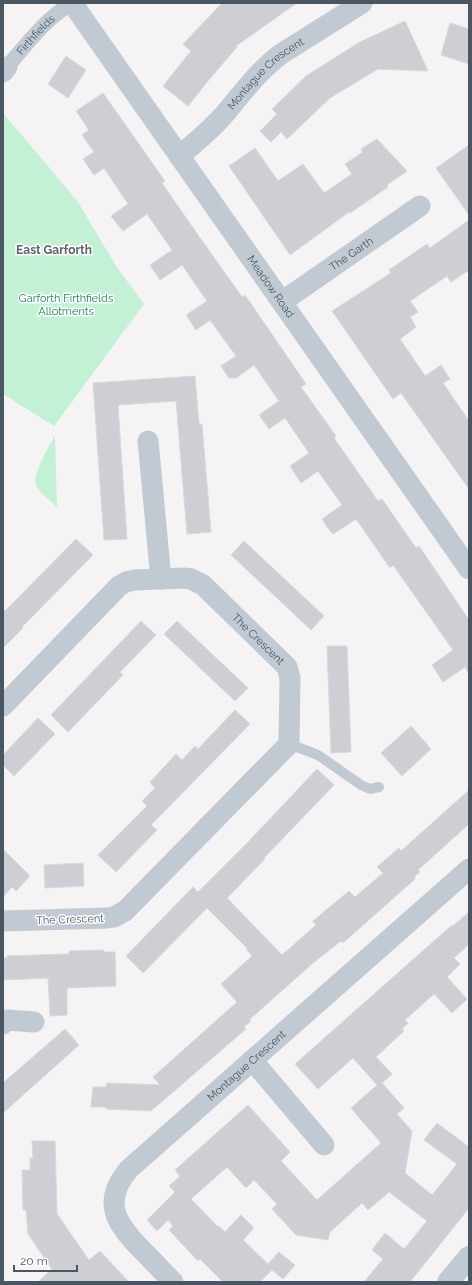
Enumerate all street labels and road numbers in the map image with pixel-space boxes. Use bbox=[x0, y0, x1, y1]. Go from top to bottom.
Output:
street label: Firthfields bbox=[14, 12, 57, 58]
street label: Montague Crescent bbox=[225, 35, 307, 112]
street label: The Garth bbox=[327, 234, 376, 274]
street label: Meadow Road bbox=[244, 253, 297, 321]
street label: The Crescent bbox=[229, 611, 287, 668]
street label: The Crescent bbox=[36, 912, 104, 927]
street label: Montague Crescent bbox=[205, 1028, 289, 1104]

